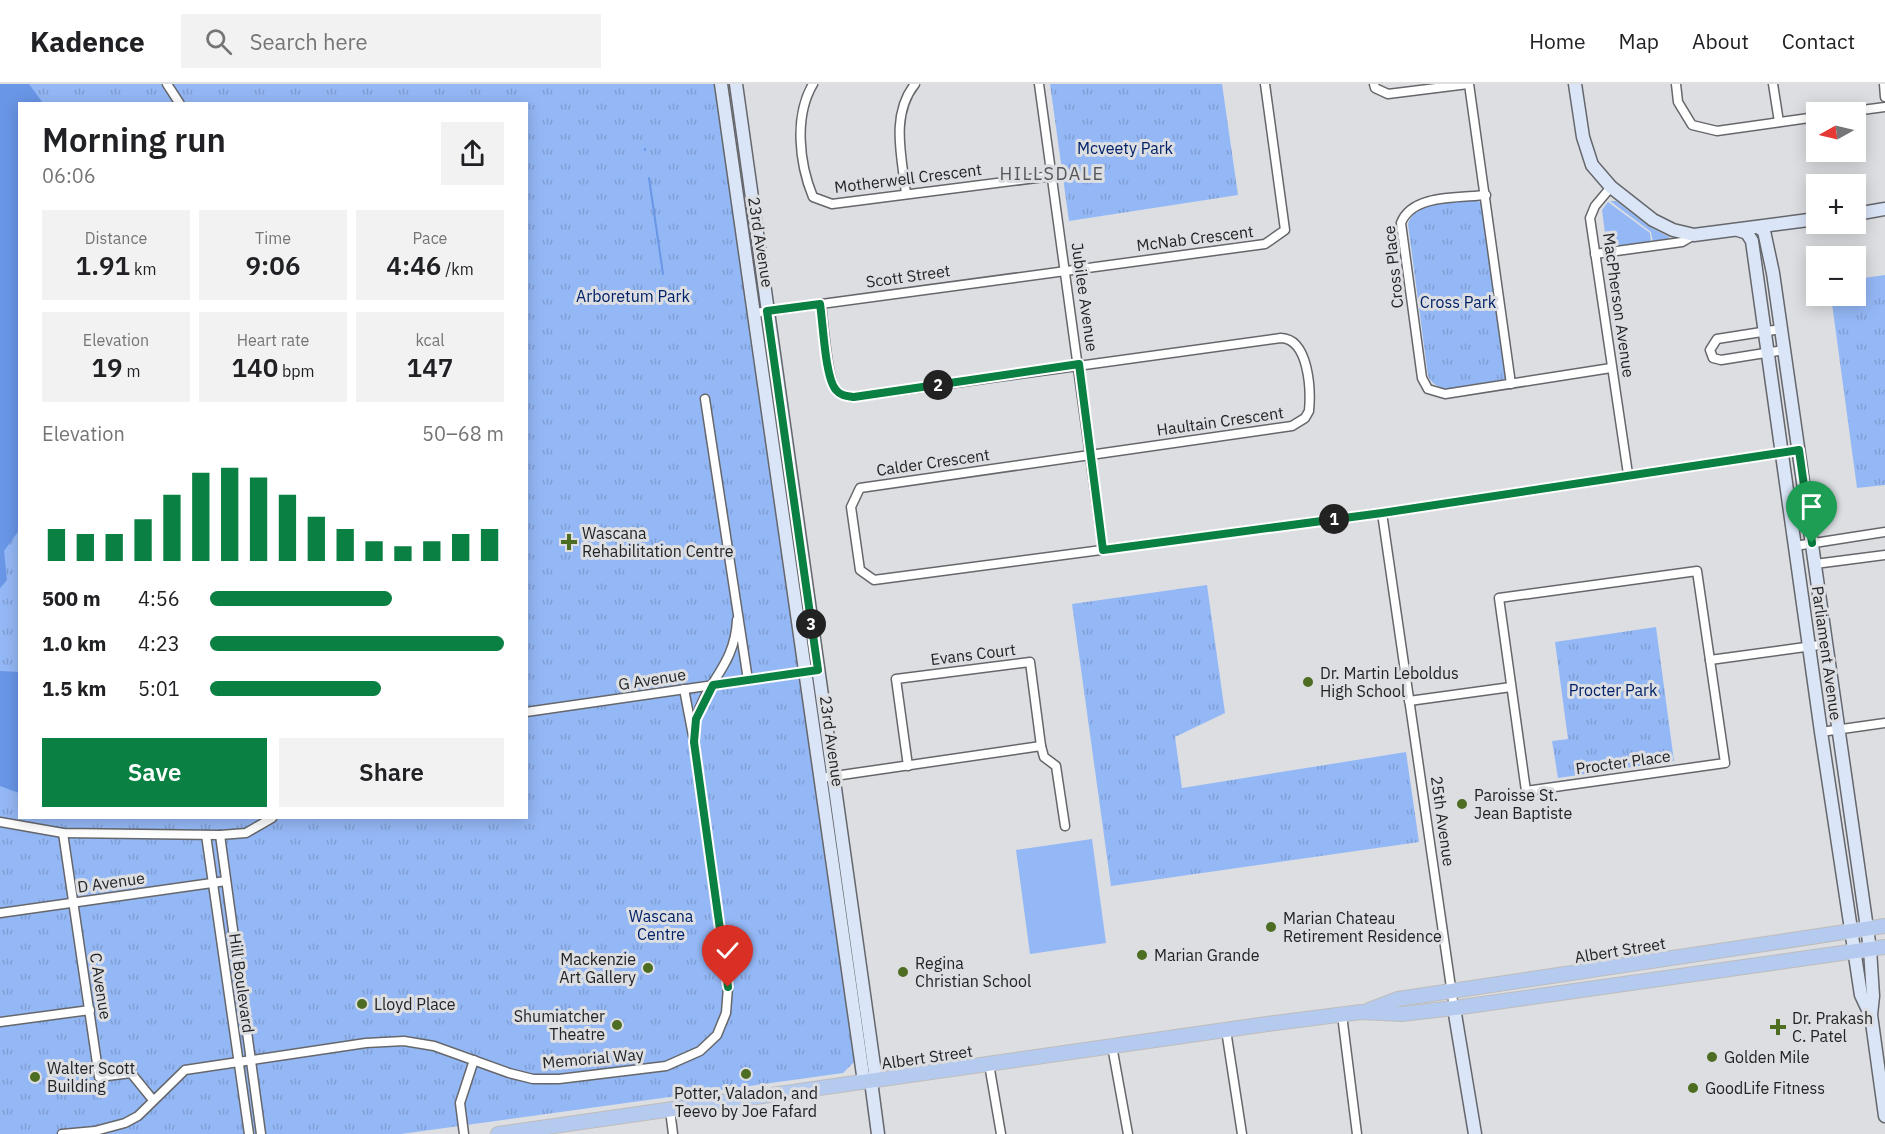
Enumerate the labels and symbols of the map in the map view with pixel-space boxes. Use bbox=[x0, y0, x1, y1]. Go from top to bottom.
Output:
north arrow bbox=[1806, 102, 1866, 162]
park label: Mcveety Park bbox=[1077, 138, 1174, 158]
street label: Motherwell Crescent bbox=[833, 159, 983, 197]
district label: HILLSDALE bbox=[1000, 162, 1104, 185]
street label: 23rd Avenue bbox=[744, 195, 778, 289]
street label: McNab Crescent bbox=[1135, 221, 1255, 255]
street label: Cross Place bbox=[1379, 224, 1407, 309]
street label: MacPherson Avenue bbox=[1599, 231, 1639, 379]
street label: Jubilee Avenue bbox=[1067, 241, 1103, 353]
street label: Scott Street bbox=[865, 260, 951, 292]
park label: Arboretum Park bbox=[576, 286, 690, 306]
park label: Cross Park bbox=[1420, 292, 1497, 312]
pin: 2 bbox=[923, 370, 953, 400]
street label: Haultain Crescent bbox=[1155, 402, 1285, 440]
street label: Calder Crescent bbox=[875, 444, 991, 480]
pin bbox=[1786, 481, 1837, 543]
pin: 1 bbox=[1319, 504, 1349, 534]
place label: Wascana Rehabilitation Centre bbox=[582, 523, 734, 561]
marker: Wascana Rehabilitation Centre bbox=[560, 533, 578, 551]
street label: Parliament Avenue bbox=[1808, 585, 1846, 722]
pin: 3 bbox=[796, 609, 826, 639]
street label: Evans Court bbox=[929, 639, 1017, 669]
place label: Dr. Martin Leboldus High School bbox=[1320, 663, 1459, 701]
street label: G Avenue bbox=[617, 664, 688, 694]
marker: Dr. Martin Leboldus High School bbox=[1301, 675, 1315, 689]
park label: Procter Park bbox=[1569, 680, 1658, 700]
street label: 23rd Avenue bbox=[816, 694, 848, 788]
street label: Procter Place bbox=[1574, 745, 1672, 779]
street label: 25th Avenue bbox=[1427, 774, 1459, 868]
place label: Paroisse St. Jean Baptiste bbox=[1474, 785, 1572, 823]
marker: Paroisse St. Jean Baptiste bbox=[1455, 797, 1469, 811]
street label: D Avenue bbox=[76, 867, 146, 897]
park label: Wascana Centre bbox=[629, 906, 694, 944]
place label: Marian Chateau Retirement Residence bbox=[1283, 908, 1442, 946]
marker: Marian Chateau Retirement Residence bbox=[1264, 920, 1278, 934]
pin bbox=[702, 925, 753, 987]
street label: Hill Boulevard bbox=[225, 932, 259, 1034]
street label: Albert Street bbox=[1573, 933, 1667, 967]
place label: Marian Grande bbox=[1154, 945, 1260, 965]
marker: Marian Grande bbox=[1135, 948, 1149, 962]
place label: Mackenzie Art Gallery bbox=[559, 949, 636, 987]
street label: C Avenue bbox=[86, 951, 116, 1021]
place label: Regina Christian School bbox=[915, 953, 1031, 991]
marker: Mackenzie Art Gallery bbox=[641, 961, 655, 975]
marker: Regina Christian School bbox=[896, 965, 910, 979]
place label: Lloyd Place bbox=[374, 994, 456, 1014]
marker: Lloyd Place bbox=[355, 997, 369, 1011]
place label: Shumiatcher Theatre bbox=[514, 1006, 605, 1044]
place label: Dr. Prakash C. Patel bbox=[1792, 1008, 1873, 1046]
marker: Shumiatcher Theatre bbox=[610, 1018, 624, 1032]
marker: Dr. Prakash C. Patel bbox=[1769, 1018, 1787, 1036]
street label: Albert Street bbox=[880, 1041, 974, 1073]
street label: Memorial Way bbox=[541, 1044, 645, 1072]
place label: Golden Mile bbox=[1724, 1047, 1810, 1067]
marker: Golden Mile bbox=[1705, 1050, 1719, 1064]
place label: Walter Scott Building bbox=[47, 1058, 135, 1096]
marker: Potter, Valadon, and Teevo by Joe Fafard bbox=[739, 1067, 753, 1081]
marker: Walter Scott Building bbox=[28, 1070, 42, 1084]
place label: GoodLife Fitness bbox=[1705, 1078, 1825, 1098]
marker: GoodLife Fitness bbox=[1686, 1081, 1700, 1095]
place label: Potter, Valadon, and Teevo by Joe Fafard bbox=[674, 1083, 818, 1121]

